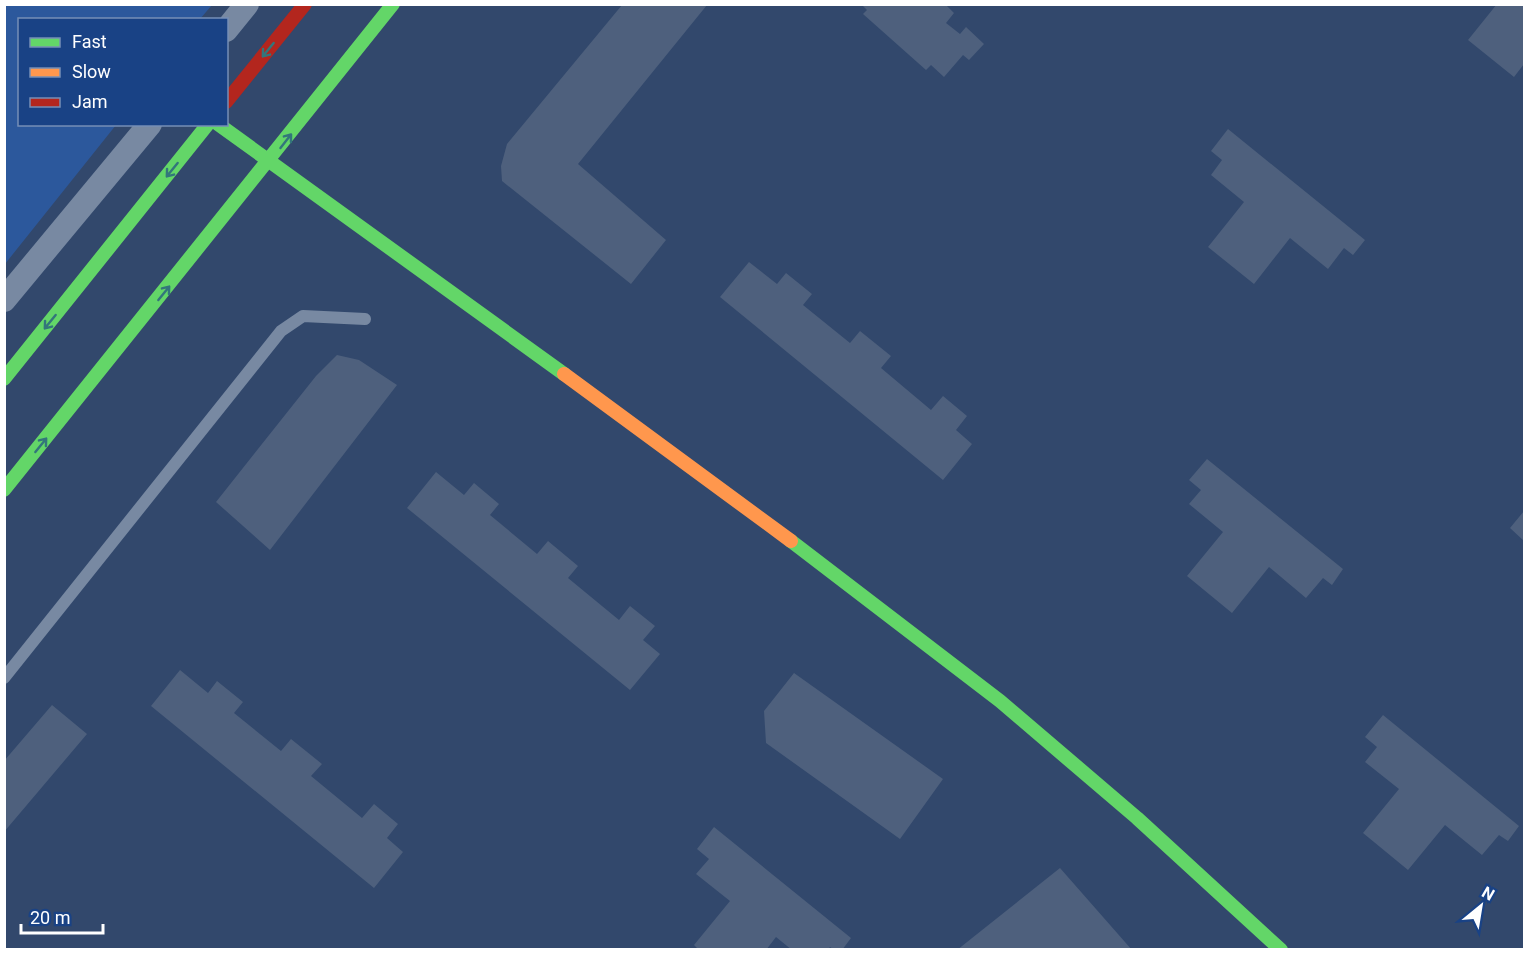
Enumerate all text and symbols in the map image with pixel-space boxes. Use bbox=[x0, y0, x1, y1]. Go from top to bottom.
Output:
legend bbox=[18, 18, 228, 126]
text: Fast bbox=[72, 31, 107, 52]
one-way arrow bbox=[262, 42, 275, 58]
text: Slow bbox=[72, 61, 111, 82]
text: Jam bbox=[72, 91, 108, 112]
one-way arrow bbox=[279, 133, 292, 149]
one-way arrow bbox=[165, 162, 178, 178]
one-way arrow bbox=[157, 285, 170, 301]
one-way arrow bbox=[43, 314, 56, 330]
one-way arrow bbox=[35, 437, 48, 453]
north arrow bbox=[1451, 876, 1511, 936]
text: N bbox=[1479, 882, 1498, 904]
scale bar bbox=[21, 897, 104, 935]
text: 20 m bbox=[30, 907, 70, 928]

